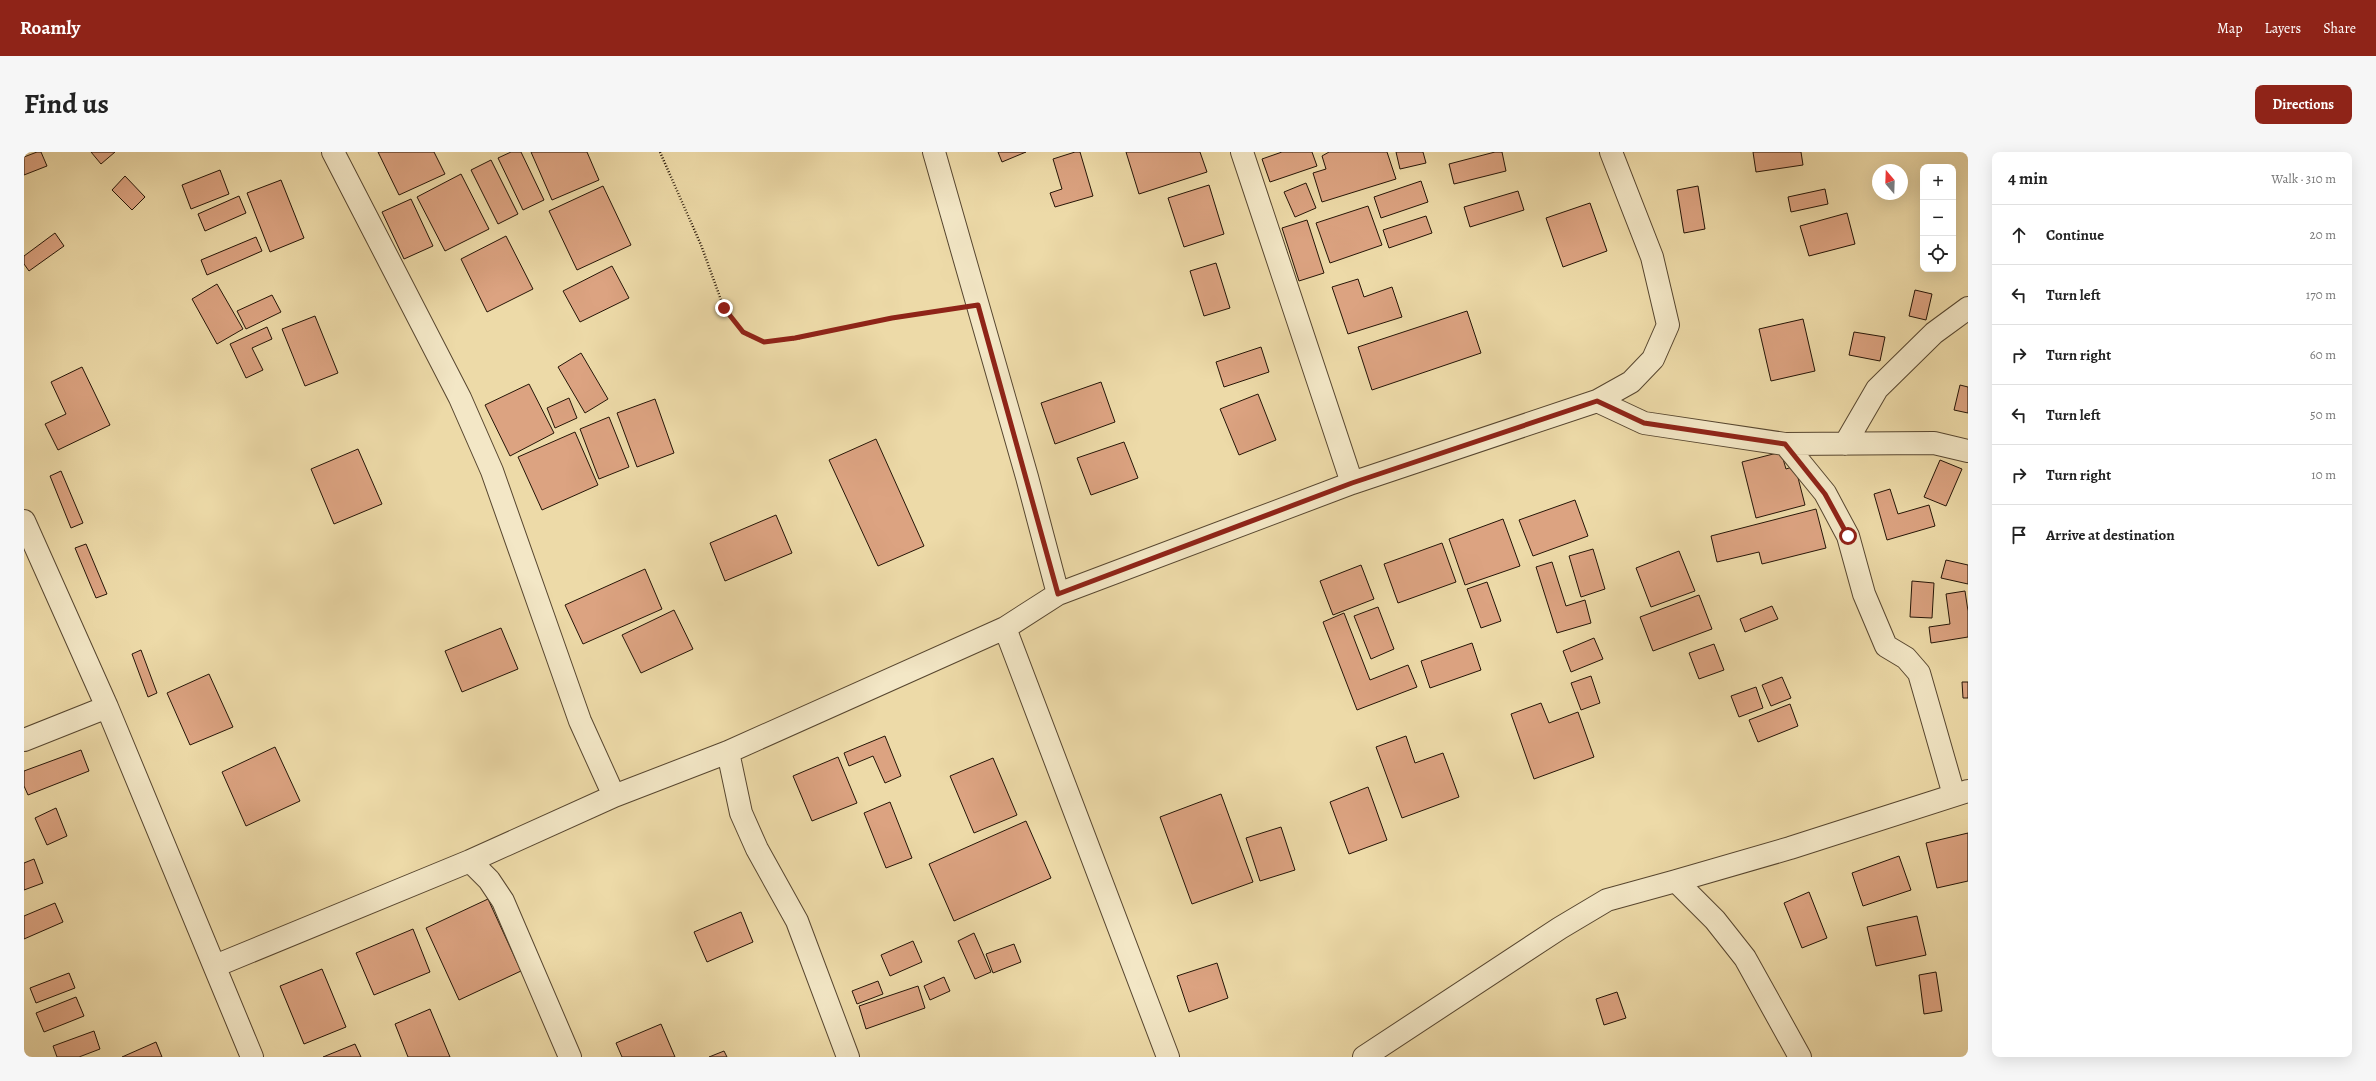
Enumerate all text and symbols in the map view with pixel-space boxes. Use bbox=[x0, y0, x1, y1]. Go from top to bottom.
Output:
text: Roamly bbox=[20, 15, 80, 41]
text: Map bbox=[2217, 19, 2243, 38]
text: Layers bbox=[2265, 19, 2301, 38]
text: Share bbox=[2323, 19, 2356, 38]
text: Find us bbox=[24, 85, 109, 123]
button: Directions bbox=[2255, 85, 2352, 124]
north arrow bbox=[1872, 164, 1908, 200]
map controls bbox=[1920, 164, 1956, 272]
button: + bbox=[1920, 164, 1956, 200]
text: 4 min bbox=[2008, 167, 2048, 190]
text: Walk · 310 m bbox=[2271, 170, 2336, 187]
button: − bbox=[1920, 200, 1956, 236]
icon: ahead bbox=[2008, 224, 2030, 246]
text: Continue bbox=[2046, 225, 2104, 245]
text: 20 m bbox=[2310, 226, 2336, 243]
button: locate bbox=[1920, 236, 1956, 272]
icon: left bbox=[2008, 284, 2030, 306]
text: Turn left bbox=[2046, 285, 2101, 305]
text: 170 m bbox=[2306, 286, 2336, 303]
route end bbox=[715, 299, 733, 317]
icon: right bbox=[2008, 344, 2030, 366]
text: Turn right bbox=[2046, 345, 2111, 365]
text: 60 m bbox=[2310, 346, 2336, 363]
icon: left bbox=[2008, 404, 2030, 426]
text: Turn left bbox=[2046, 405, 2101, 425]
text: 50 m bbox=[2310, 406, 2336, 423]
icon: right bbox=[2008, 464, 2030, 486]
text: Turn right bbox=[2046, 465, 2111, 485]
text: 10 m bbox=[2311, 466, 2336, 483]
icon: arrive bbox=[2008, 524, 2030, 546]
text: Arrive at destination bbox=[2046, 525, 2175, 545]
route start bbox=[1839, 527, 1857, 545]

